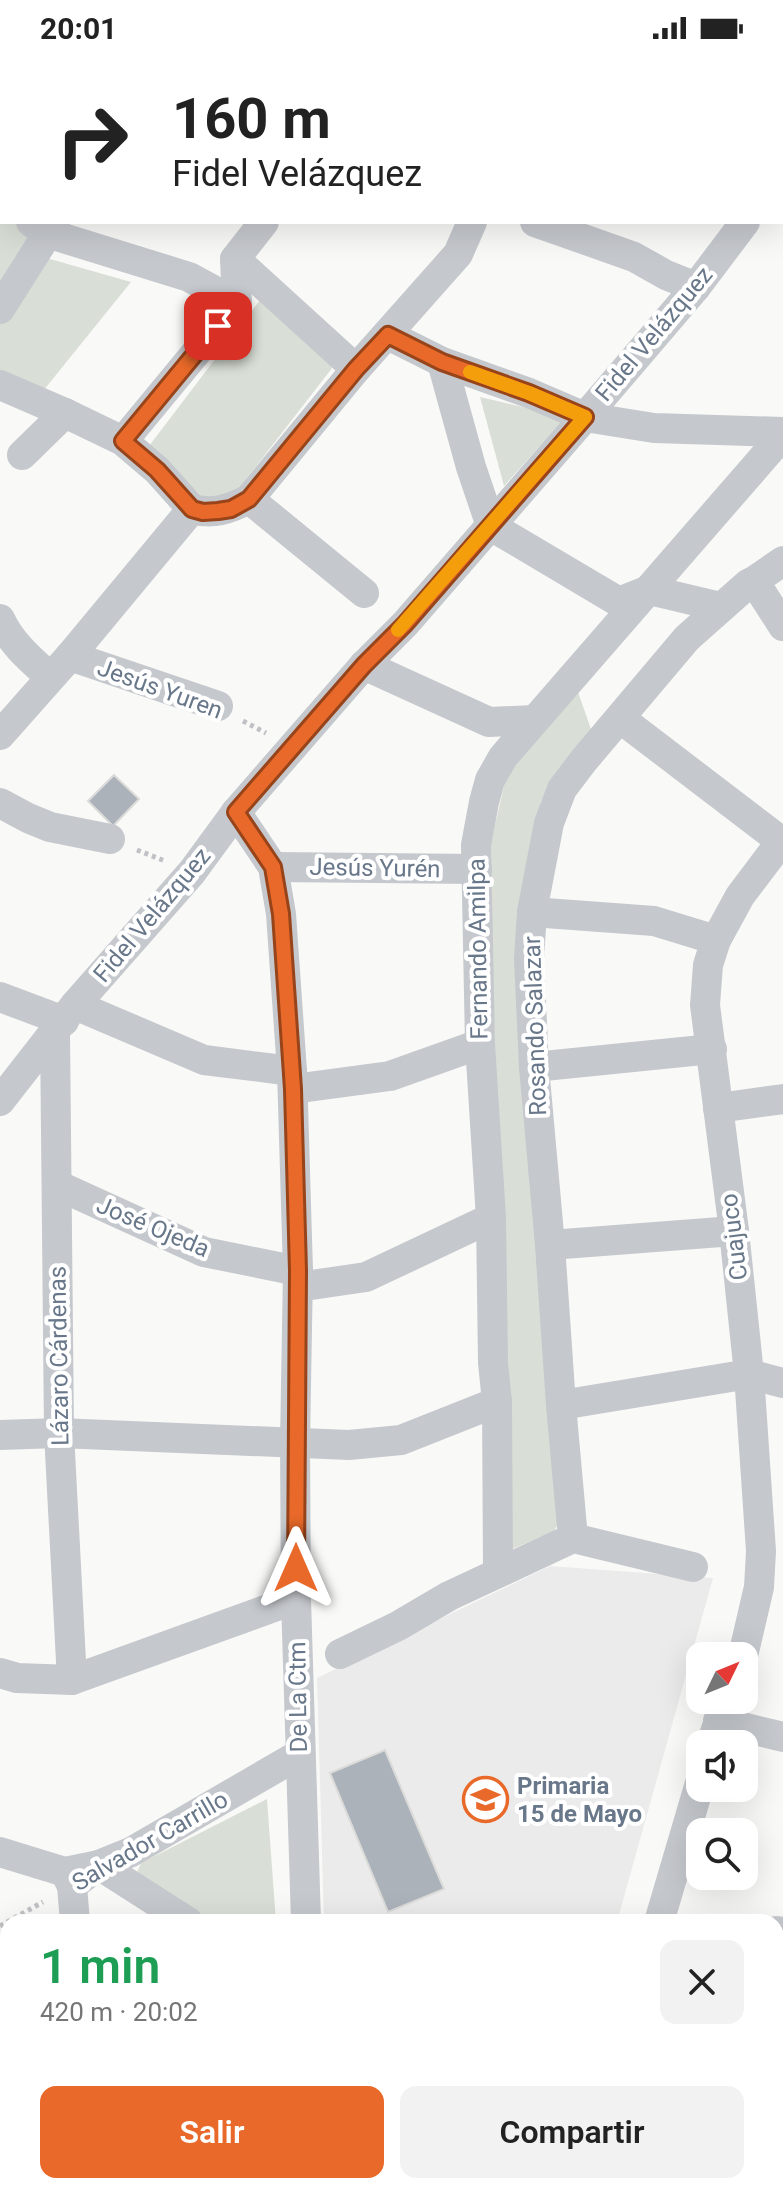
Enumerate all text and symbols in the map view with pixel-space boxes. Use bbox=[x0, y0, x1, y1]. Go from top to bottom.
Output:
text: 20:01 bbox=[40, 11, 117, 46]
text: 160 m bbox=[172, 86, 331, 152]
icon: right bbox=[40, 88, 144, 192]
text: Fidel Velázquez bbox=[172, 153, 422, 195]
street label: Fidel Velázquez bbox=[590, 261, 718, 407]
pin bbox=[184, 292, 252, 360]
icon: arrive bbox=[196, 304, 240, 348]
street label: Jesús Yuren bbox=[94, 653, 226, 725]
street label: Fidel Velázquez bbox=[88, 842, 216, 988]
street label: Jesús Yurén bbox=[309, 853, 441, 883]
street label: Fernando Amilpa bbox=[462, 858, 494, 1040]
street label: Rosando Salazar bbox=[518, 936, 552, 1116]
street label: José Ojeda bbox=[92, 1191, 214, 1263]
street label: Cuajuco bbox=[715, 1192, 753, 1282]
street label: Lázaro Cárdenas bbox=[43, 1266, 75, 1446]
position arrow bbox=[254, 1526, 338, 1610]
street label: De La Ctm bbox=[283, 1641, 313, 1753]
north arrow bbox=[686, 1642, 758, 1714]
map controls bbox=[686, 1642, 758, 1890]
button: sound bbox=[686, 1730, 758, 1802]
place label: Primaria 15 de Mayo bbox=[517, 1772, 642, 1828]
school or university icon: Primaria 15 de Mayo bbox=[462, 1776, 510, 1824]
street label: Salvador Carrillo bbox=[67, 1785, 233, 1897]
button: search bbox=[686, 1818, 758, 1890]
text: 1 min bbox=[40, 1938, 160, 1995]
button: close bbox=[660, 1940, 744, 2024]
text: 420 m · 20:02 bbox=[40, 1997, 198, 2027]
button: Salir bbox=[40, 2086, 384, 2178]
button: Compartir bbox=[400, 2086, 744, 2178]

